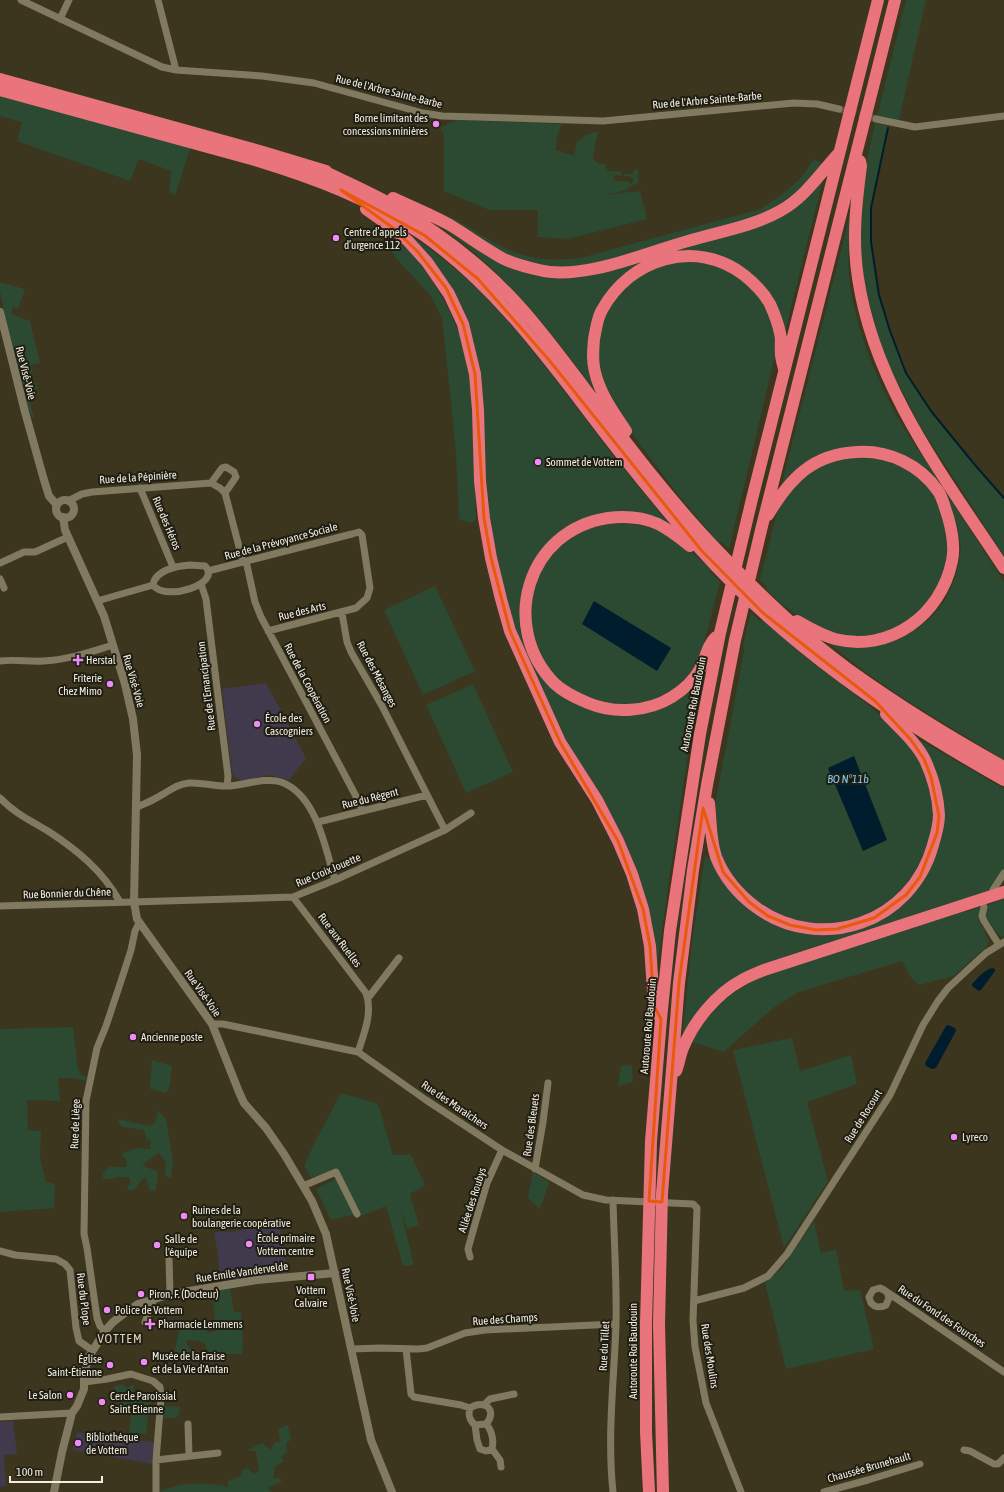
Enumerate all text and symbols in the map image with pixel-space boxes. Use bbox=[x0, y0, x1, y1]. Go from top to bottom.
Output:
street label: Rue de l'Arbre Sainte-Barbe bbox=[334, 72, 444, 110]
street label: Rue de l'Arbre Sainte-Barbe bbox=[652, 89, 762, 111]
place label: Borne limitant des concessions minières bbox=[343, 112, 428, 137]
marker: Borne limitant des concessions minières bbox=[431, 119, 441, 129]
place label: Centre d’appels d’urgence 112 bbox=[344, 226, 407, 251]
marker: Centre d’appels d’urgence 112 bbox=[331, 233, 341, 243]
street label: Rue Visé-Voie bbox=[14, 345, 38, 401]
place label: Sommet de Vottem bbox=[546, 456, 622, 468]
marker: Sommet de Vottem bbox=[533, 457, 543, 467]
street label: Rue de la Pépinière bbox=[99, 468, 177, 486]
street label: Rue des Héros bbox=[150, 495, 184, 551]
street label: Rue de la Prévoyance Sociale bbox=[223, 520, 339, 562]
street label: Rue des Arts bbox=[277, 599, 327, 623]
street label: Rue des Mésanges bbox=[355, 639, 399, 709]
street label: Rue de l'Emancipation bbox=[195, 641, 217, 731]
street label: Rue de la Coopération bbox=[282, 641, 334, 725]
street label: Rue Visé-Voie bbox=[121, 653, 147, 709]
place label: Herstal bbox=[86, 654, 116, 666]
marker: Herstal bbox=[73, 655, 83, 665]
street label: Autoroute Roi Baudouin bbox=[678, 656, 708, 752]
place label: Friterie Chez Mimo bbox=[58, 672, 102, 697]
marker: Friterie Chez Mimo bbox=[105, 679, 115, 689]
place label: École des Cascogniers bbox=[265, 712, 313, 737]
marker: École des Cascogniers bbox=[252, 719, 262, 729]
water label: BO N°11b bbox=[827, 772, 869, 786]
street label: Rue du Régent bbox=[340, 785, 400, 811]
street label: Rue Croix Jouette bbox=[294, 851, 362, 889]
street label: Rue Bonnier du Chêne bbox=[23, 885, 111, 901]
street label: Rue aux Ruelles bbox=[316, 911, 364, 969]
street label: Rue Visé-Voie bbox=[182, 967, 224, 1019]
street label: Autoroute Roi Baudouin bbox=[638, 978, 658, 1074]
place label: Ancienne poste bbox=[141, 1031, 203, 1043]
marker: Ancienne poste bbox=[128, 1032, 138, 1042]
street label: Rue des Maraîchers bbox=[419, 1078, 491, 1132]
street label: Rue de Rocourt bbox=[842, 1087, 884, 1145]
street label: Rue des Bleuets bbox=[521, 1093, 541, 1157]
street label: Rue de Liège bbox=[68, 1099, 82, 1149]
place label: Lyreco bbox=[962, 1131, 988, 1143]
marker: Lyreco bbox=[949, 1132, 959, 1142]
street label: Allée des Roubys bbox=[456, 1166, 488, 1234]
place label: Ruines de la boulangerie coopérative bbox=[192, 1204, 291, 1229]
marker: Ruines de la boulangerie coopérative bbox=[179, 1211, 189, 1221]
place label: École primaire Vottem centre bbox=[257, 1232, 315, 1257]
place label: Salle de l'équipe bbox=[165, 1233, 197, 1258]
marker: École primaire Vottem centre bbox=[244, 1239, 254, 1249]
marker: Salle de l'équipe bbox=[152, 1240, 162, 1250]
street label: Rue Emile Vandervelde bbox=[195, 1260, 289, 1284]
street label: Rue Visé-Voie bbox=[339, 1267, 363, 1323]
street label: Rue du Plope bbox=[75, 1272, 93, 1326]
marker: Vottem Calvaire bbox=[306, 1272, 316, 1282]
street label: Rue du Fond des Fourches bbox=[896, 1282, 988, 1350]
place label: Vottem Calvaire bbox=[294, 1284, 328, 1309]
place label: Piron, F. (Docteur) bbox=[149, 1288, 219, 1300]
marker: Piron, F. (Docteur) bbox=[136, 1289, 146, 1299]
street label: Autoroute Roi Baudouin bbox=[627, 1303, 639, 1399]
place label: Police de Vottem bbox=[115, 1304, 183, 1316]
marker: Police de Vottem bbox=[102, 1305, 112, 1315]
street label: Rue des Champs bbox=[472, 1311, 538, 1327]
place label: Pharmacie Lemmens bbox=[158, 1318, 243, 1330]
marker: Pharmacie Lemmens bbox=[145, 1319, 155, 1329]
street label: Rue du Tillet bbox=[597, 1321, 611, 1371]
street label: Rue des Moulins bbox=[699, 1323, 721, 1389]
district label: VOTTEM bbox=[97, 1331, 143, 1346]
place label: Musée de la Fraise et de la Vie d'Antan bbox=[152, 1350, 229, 1375]
place label: Église Saint-Étienne bbox=[47, 1353, 102, 1378]
marker: Musée de la Fraise et de la Vie d'Antan bbox=[139, 1357, 149, 1367]
marker: Église Saint-Étienne bbox=[105, 1360, 115, 1370]
place label: Le Salon bbox=[28, 1389, 62, 1401]
marker: Le Salon bbox=[65, 1390, 75, 1400]
place label: Cercle Paroissial Saint Etienne bbox=[110, 1390, 176, 1415]
marker: Cercle Paroissial Saint Etienne bbox=[97, 1397, 107, 1407]
place label: Bibliothèque de Vottem bbox=[86, 1431, 139, 1456]
marker: Bibliothèque de Vottem bbox=[73, 1438, 83, 1448]
street label: Chaussée Brunehault bbox=[826, 1449, 912, 1485]
scale bar bbox=[10, 1458, 102, 1484]
text: 100 m bbox=[16, 1465, 43, 1479]

